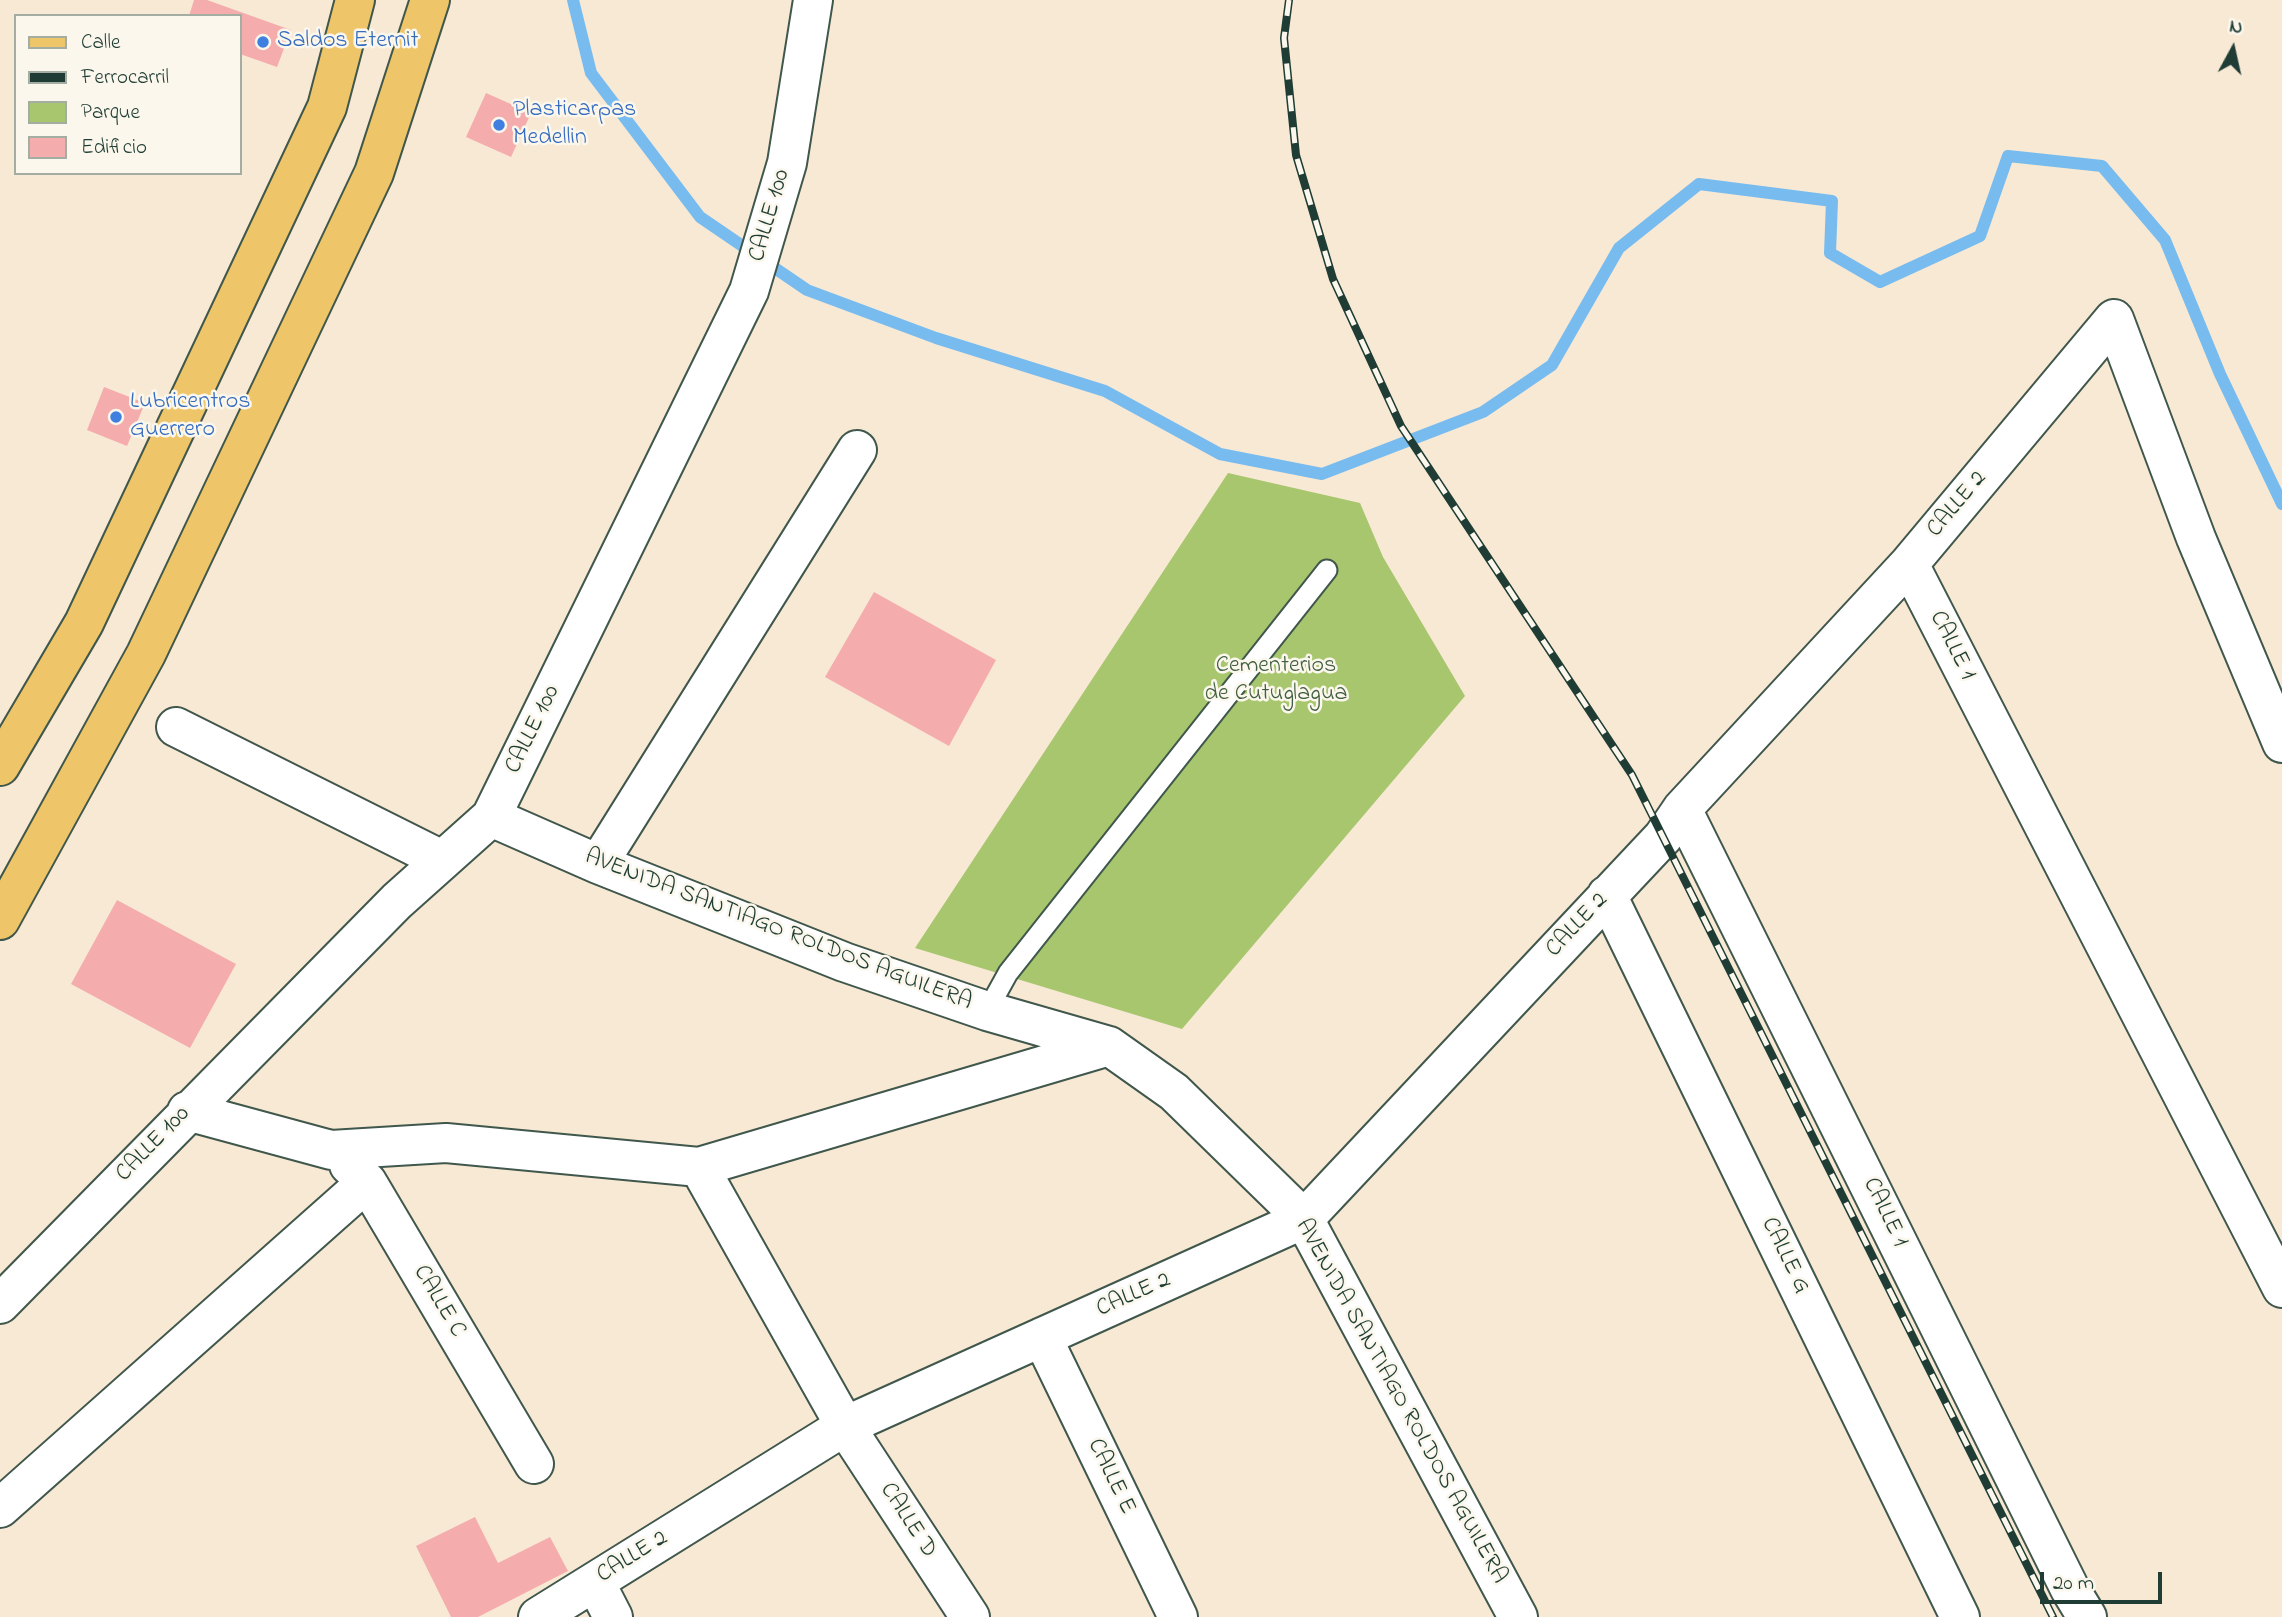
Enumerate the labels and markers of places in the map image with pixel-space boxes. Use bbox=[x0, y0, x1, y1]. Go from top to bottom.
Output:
place label: Saldos Eternit bbox=[277, 28, 419, 56]
marker: Saldos Eternit bbox=[255, 34, 271, 50]
place label: Plasticarpas Medellin bbox=[513, 97, 636, 153]
marker: Plasticarpas Medellin bbox=[491, 117, 507, 133]
place label: Lubricentros Guerrero bbox=[130, 389, 250, 445]
marker: Lubricentros Guerrero bbox=[108, 409, 124, 425]

